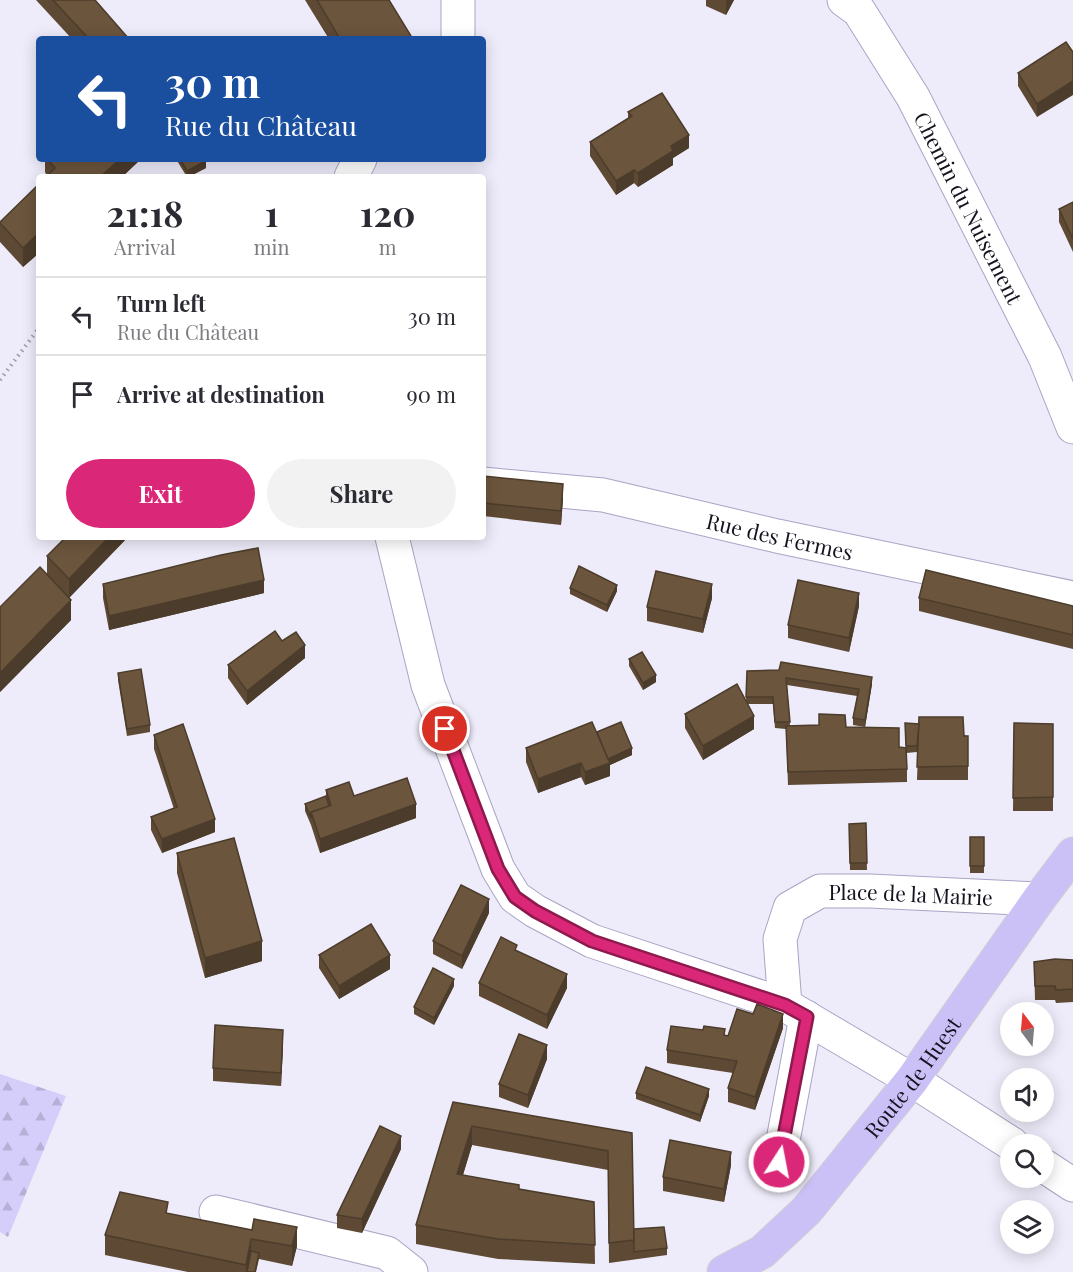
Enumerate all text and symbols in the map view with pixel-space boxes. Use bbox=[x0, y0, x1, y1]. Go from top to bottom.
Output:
text: 30 m bbox=[165, 53, 260, 109]
icon: left bbox=[66, 60, 144, 138]
text: Rue du Château bbox=[165, 107, 357, 143]
street label: Chemin du Nuisement bbox=[909, 107, 1030, 309]
text: 21:18 bbox=[106, 188, 183, 236]
text: 1 bbox=[265, 188, 278, 236]
text: 120 bbox=[360, 188, 416, 236]
text: Arrival bbox=[114, 233, 176, 260]
text: min bbox=[254, 233, 289, 260]
text: m bbox=[379, 233, 397, 260]
text: Turn left bbox=[117, 288, 206, 318]
icon: left bbox=[66, 300, 99, 333]
text: 30 m bbox=[408, 301, 456, 331]
text: Rue du Château bbox=[117, 318, 259, 345]
icon: arrive bbox=[66, 378, 99, 411]
text: Arrive at destination bbox=[117, 379, 325, 409]
text: 90 m bbox=[407, 379, 456, 409]
button: Exit bbox=[66, 459, 255, 528]
button: Share bbox=[267, 459, 456, 528]
street label: Rue des Fermes bbox=[704, 506, 856, 566]
pin bbox=[419, 703, 470, 754]
icon: arrive bbox=[428, 712, 461, 745]
street label: Place de la Mairie bbox=[828, 877, 994, 911]
north arrow bbox=[1000, 1002, 1054, 1056]
map controls bbox=[1000, 1002, 1054, 1254]
street label: Route de Huest bbox=[857, 1011, 967, 1143]
button: sound bbox=[1000, 1068, 1054, 1122]
position arrow bbox=[747, 1130, 811, 1194]
button: search bbox=[1000, 1134, 1054, 1188]
button: layers bbox=[1000, 1200, 1054, 1254]

